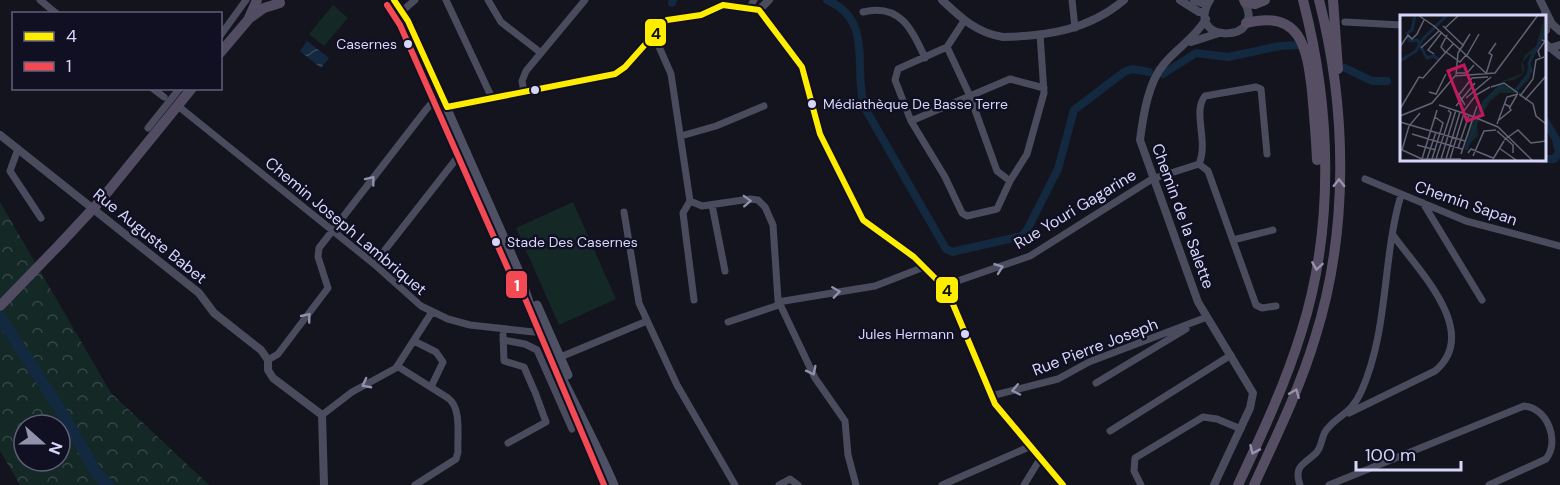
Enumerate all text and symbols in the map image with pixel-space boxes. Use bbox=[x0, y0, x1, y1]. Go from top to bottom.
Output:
legend bbox=[12, 12, 222, 90]
inset map bbox=[1400, 15, 1545, 160]
line badge: 4 bbox=[644, 18, 667, 47]
text: 4 bbox=[651, 23, 661, 44]
text: 4 bbox=[66, 24, 77, 48]
place label: Casernes bbox=[336, 35, 397, 53]
marker: Casernes bbox=[402, 38, 414, 50]
text: 1 bbox=[66, 54, 72, 78]
unlabelled marker bbox=[529, 84, 541, 96]
place label: Médiathèque De Basse Terre bbox=[823, 95, 1008, 113]
marker: Médiathèque De Basse Terre bbox=[806, 98, 818, 110]
street label: Chemin de la Salette bbox=[1147, 141, 1219, 291]
street label: Chemin Joseph Lambriquet bbox=[261, 152, 431, 300]
street label: Rue Youri Gagarine bbox=[1010, 164, 1140, 254]
one-way arrow bbox=[364, 176, 375, 187]
street label: Chemin Sapan bbox=[1412, 176, 1520, 230]
one-way arrow bbox=[1332, 178, 1345, 187]
street label: Rue Auguste Babet bbox=[89, 184, 211, 288]
one-way arrow bbox=[742, 194, 751, 207]
place label: Stade Des Casernes bbox=[507, 233, 638, 251]
marker: Stade Des Casernes bbox=[490, 236, 502, 248]
one-way arrow bbox=[1311, 262, 1323, 271]
one-way arrow bbox=[993, 263, 1004, 276]
line badge: 1 bbox=[505, 270, 528, 299]
text: 1 bbox=[514, 275, 520, 296]
line badge: 4 bbox=[935, 276, 959, 304]
text: 4 bbox=[942, 280, 952, 301]
one-way arrow bbox=[831, 286, 841, 298]
one-way arrow bbox=[300, 313, 311, 324]
street label: Rue Pierre Joseph bbox=[1029, 313, 1161, 381]
place label: Jules Hermann bbox=[858, 325, 954, 343]
marker: Jules Hermann bbox=[959, 328, 971, 340]
one-way arrow bbox=[805, 365, 816, 375]
one-way arrow bbox=[362, 377, 373, 388]
one-way arrow bbox=[1012, 383, 1022, 396]
one-way arrow bbox=[1288, 388, 1300, 399]
north arrow bbox=[12, 413, 72, 473]
scale bar bbox=[1356, 434, 1461, 472]
text: N bbox=[44, 439, 67, 457]
text: 100 m bbox=[1365, 443, 1416, 467]
one-way arrow bbox=[1249, 444, 1261, 455]

